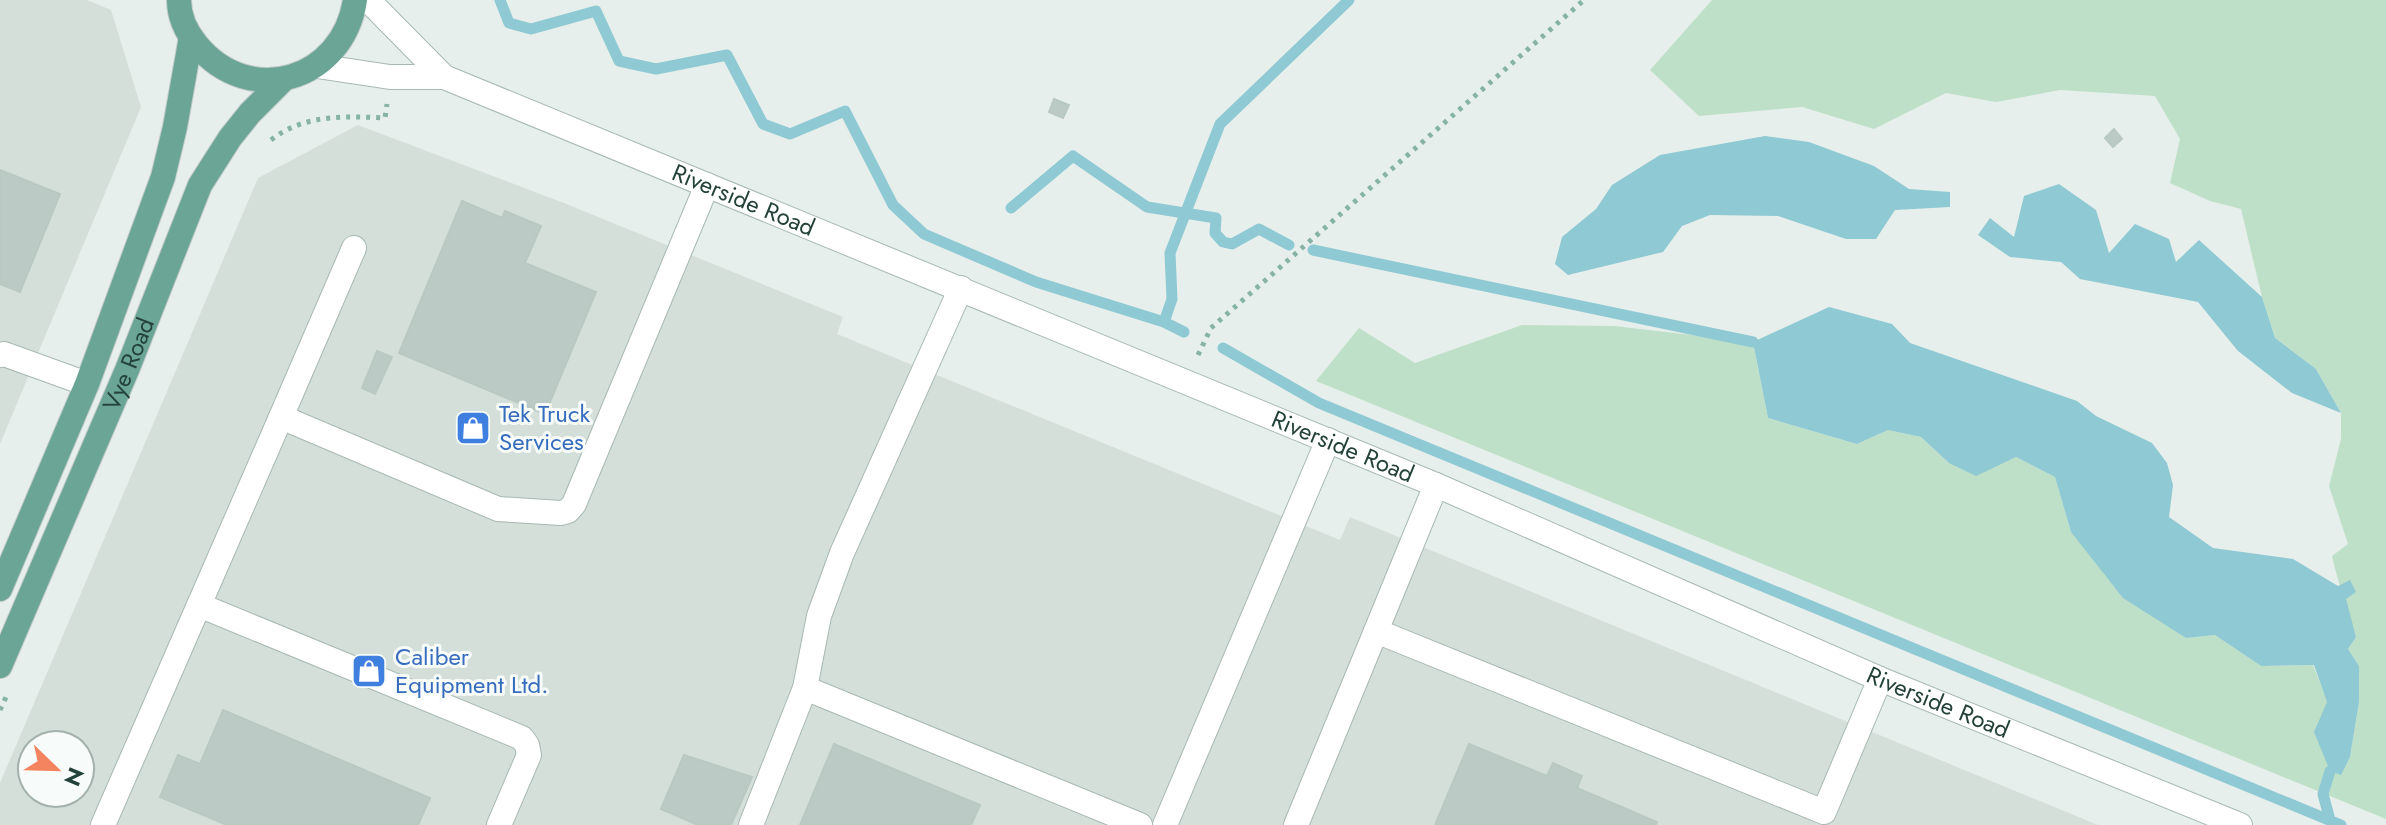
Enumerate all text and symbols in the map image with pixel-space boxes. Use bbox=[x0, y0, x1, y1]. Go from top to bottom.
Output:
street label: Riverside Road bbox=[667, 155, 820, 245]
street label: Vye Road bbox=[94, 313, 163, 416]
place label: Tek Truck Services bbox=[499, 396, 590, 459]
street label: Riverside Road bbox=[1266, 401, 1420, 491]
shop icon: Tek Truck Services bbox=[454, 409, 492, 447]
place label: Caliber Equipment Ltd. bbox=[395, 639, 548, 702]
shop icon: Caliber Equipment Ltd. bbox=[350, 652, 388, 690]
street label: Riverside Road bbox=[1861, 657, 2015, 747]
north arrow bbox=[16, 729, 96, 809]
text: N bbox=[56, 763, 93, 791]

